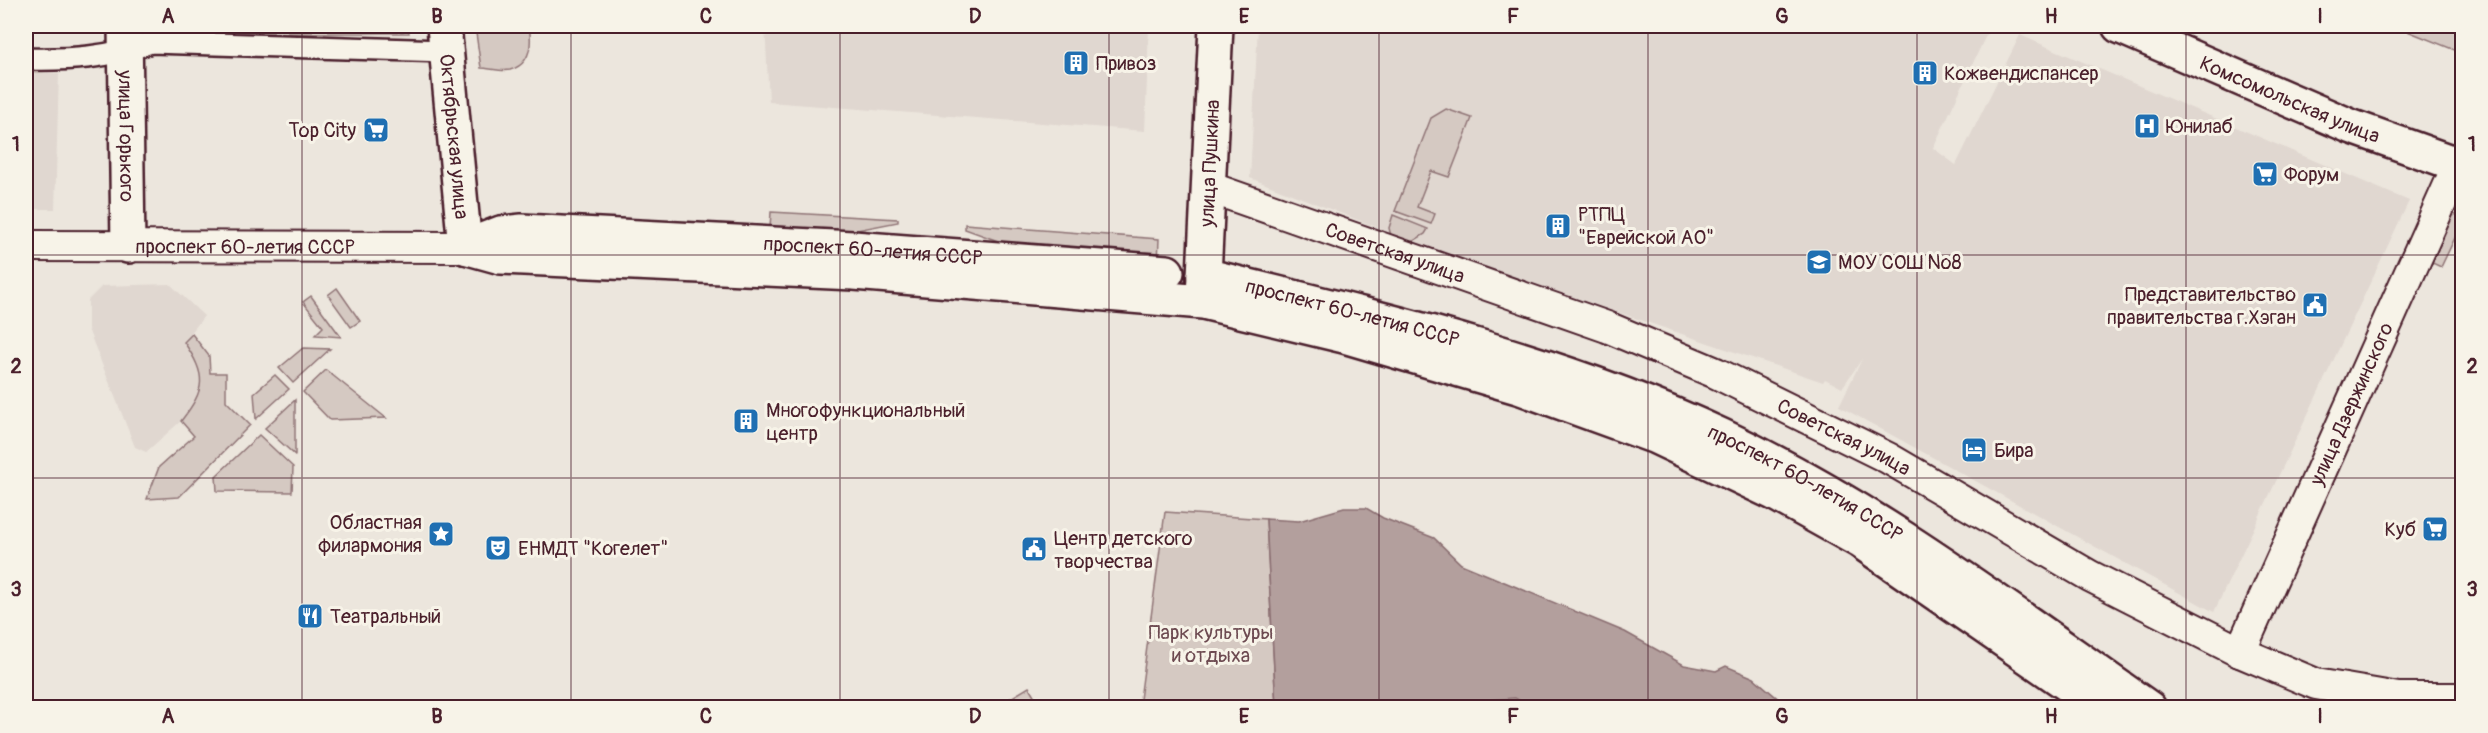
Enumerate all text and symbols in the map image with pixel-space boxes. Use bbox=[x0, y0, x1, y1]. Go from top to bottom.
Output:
text: A bbox=[162, 4, 175, 29]
text: B bbox=[431, 4, 443, 29]
text: C bbox=[700, 4, 712, 29]
text: D bbox=[969, 4, 982, 29]
text: E bbox=[1239, 4, 1250, 29]
text: F bbox=[1507, 4, 1519, 29]
text: G bbox=[1775, 4, 1789, 29]
text: H bbox=[2045, 4, 2058, 29]
text: I bbox=[2317, 4, 2323, 29]
building icon: Привоз bbox=[1061, 48, 1091, 78]
street label: Комсомольская улица bbox=[2196, 50, 2383, 149]
place label: Привоз bbox=[1096, 51, 1157, 76]
street label: Октябрьская улица bbox=[434, 53, 474, 220]
building icon: Кожвендиспансер bbox=[1910, 58, 1940, 88]
place label: Кожвендиспансер bbox=[1944, 61, 2099, 86]
street label: улица Горького bbox=[113, 69, 139, 202]
street label: улица Пушкина bbox=[1194, 99, 1225, 228]
hospital icon: Юнилаб bbox=[2132, 111, 2162, 141]
place label: Юнилаб bbox=[2166, 114, 2233, 139]
supermarket icon: Top City bbox=[361, 115, 391, 145]
place label: Top City bbox=[289, 118, 356, 143]
text: 1 bbox=[12, 132, 20, 157]
text: 1 bbox=[2468, 132, 2476, 157]
supermarket icon: Форум bbox=[2250, 159, 2280, 189]
place label: Форум bbox=[2284, 162, 2339, 187]
place label: РТПЦ "Еврейской АО" bbox=[1578, 202, 1714, 250]
building icon: РТПЦ "Еврейской АО" bbox=[1543, 211, 1573, 241]
street label: Советская улица bbox=[1322, 217, 1468, 289]
street label: проспект 60-летия СССР bbox=[763, 231, 983, 271]
street label: проспект 60-летия СССР bbox=[135, 234, 355, 260]
school or university icon: МОУ СОШ №8 bbox=[1804, 247, 1834, 277]
place label: МОУ СОШ №8 bbox=[1838, 250, 1962, 275]
street label: проспект 60-летия СССР bbox=[1243, 274, 1462, 353]
place label: Представительство правительства г.Хэган bbox=[2107, 282, 2296, 330]
public building icon: Представительство правительства г.Хэган bbox=[2300, 290, 2330, 320]
street label: улица Дзержинского bbox=[2304, 318, 2399, 490]
text: 2 bbox=[10, 354, 22, 379]
text: 2 bbox=[2466, 354, 2478, 379]
street label: Советская улица bbox=[1773, 393, 1915, 481]
place label: Многофункциональный центр bbox=[766, 398, 965, 446]
building icon: Многофункциональный центр bbox=[731, 406, 761, 436]
street label: проспект 60-летия СССР bbox=[1704, 419, 1907, 548]
hotel icon: Бира bbox=[1959, 435, 1989, 465]
place label: Бира bbox=[1994, 438, 2034, 463]
place label: Областная филармония bbox=[318, 510, 422, 558]
supermarket icon: Куб bbox=[2420, 514, 2450, 544]
place label: Куб bbox=[2384, 517, 2416, 542]
place icon: Областная филармония bbox=[426, 519, 456, 549]
place label: Центр детского творчества bbox=[1054, 526, 1193, 574]
theatre icon: ЕНМДТ "Когелет" bbox=[483, 533, 513, 563]
public building icon: Центр детского творчества bbox=[1019, 534, 1049, 564]
place label: ЕНМДТ "Когелет" bbox=[518, 536, 668, 561]
text: 3 bbox=[10, 577, 22, 602]
text: 3 bbox=[2466, 577, 2478, 602]
restaurant icon: Театральный bbox=[295, 601, 325, 631]
place label: Театральный bbox=[330, 604, 441, 629]
park label: Парк культуры и отдыха bbox=[1149, 620, 1273, 668]
text: A bbox=[162, 704, 175, 729]
text: B bbox=[431, 704, 443, 729]
text: C bbox=[700, 704, 712, 729]
text: D bbox=[969, 704, 982, 729]
text: E bbox=[1239, 704, 1250, 729]
text: F bbox=[1507, 704, 1519, 729]
text: G bbox=[1775, 704, 1789, 729]
text: H bbox=[2045, 704, 2058, 729]
text: I bbox=[2317, 704, 2323, 729]

